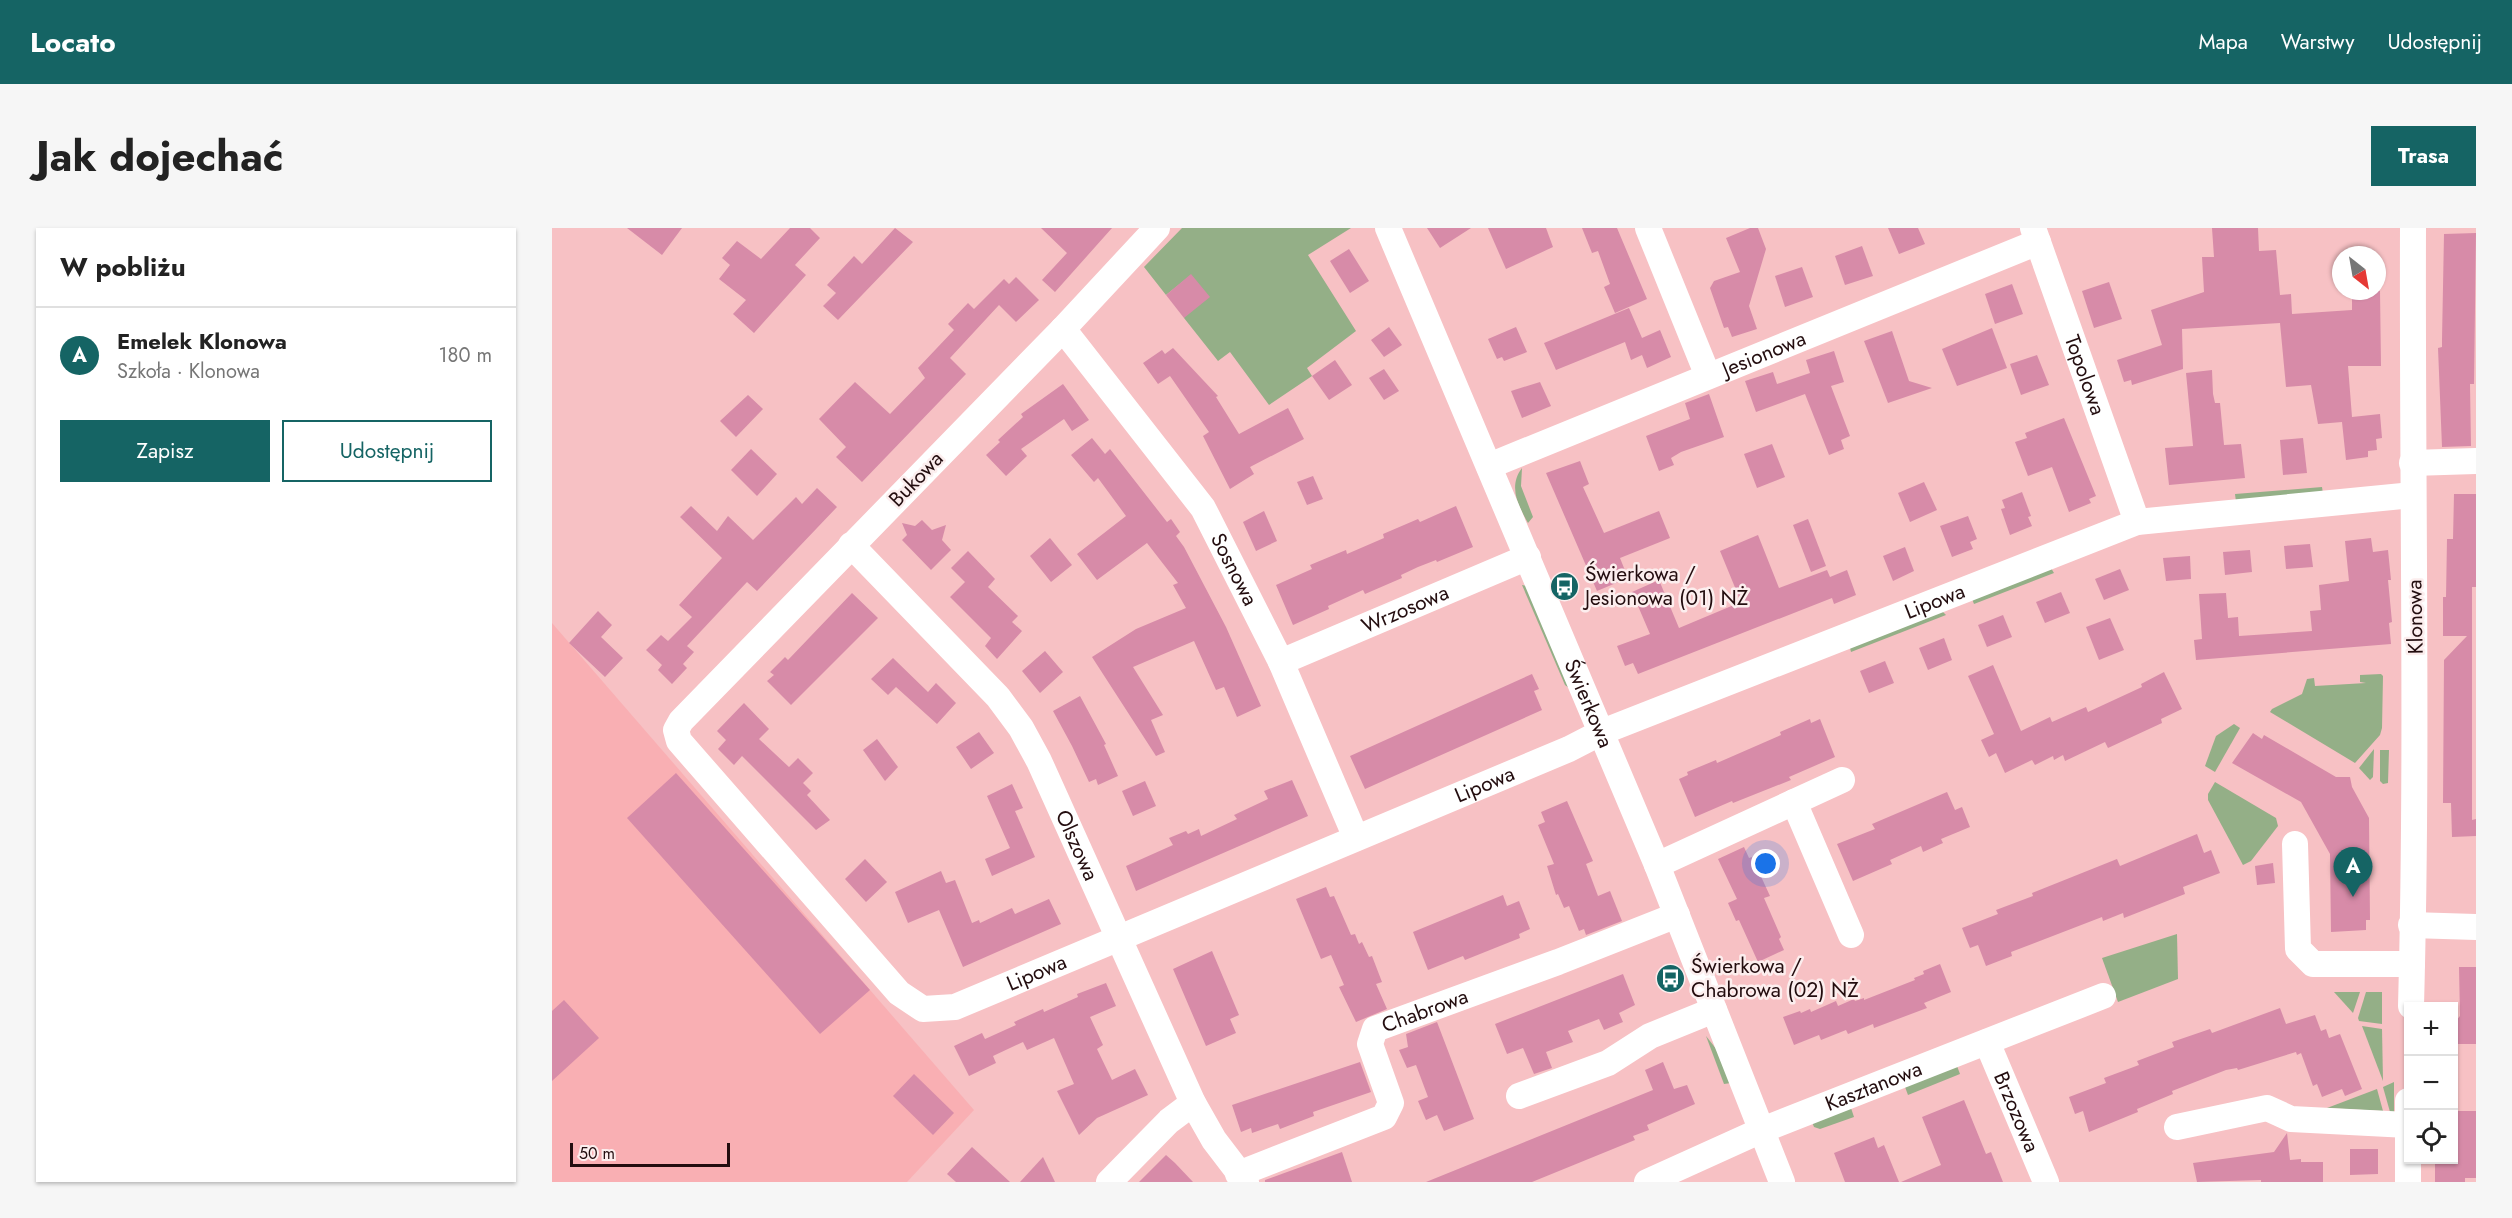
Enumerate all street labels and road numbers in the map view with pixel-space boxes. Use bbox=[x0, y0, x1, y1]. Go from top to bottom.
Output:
street label: Jesionowa bbox=[1715, 323, 1810, 385]
street label: Topolowa bbox=[2057, 331, 2113, 419]
street label: Bukowa bbox=[882, 444, 950, 514]
street label: Sosnowa bbox=[1203, 528, 1265, 611]
street label: Lipowa bbox=[1900, 576, 1969, 627]
street label: Wrzosowa bbox=[1357, 577, 1453, 641]
street label: Klonowa bbox=[2399, 579, 2431, 655]
street label: Świerkowa bbox=[1557, 654, 1621, 752]
street label: Lipowa bbox=[1450, 759, 1519, 810]
street label: Olszowa bbox=[1048, 805, 1106, 885]
street label: Lipowa bbox=[1002, 947, 1071, 999]
street label: Chabrowa bbox=[1378, 981, 1472, 1040]
street label: Kasztanowa bbox=[1821, 1054, 1926, 1119]
street label: Brzozowa bbox=[1986, 1067, 2047, 1157]

